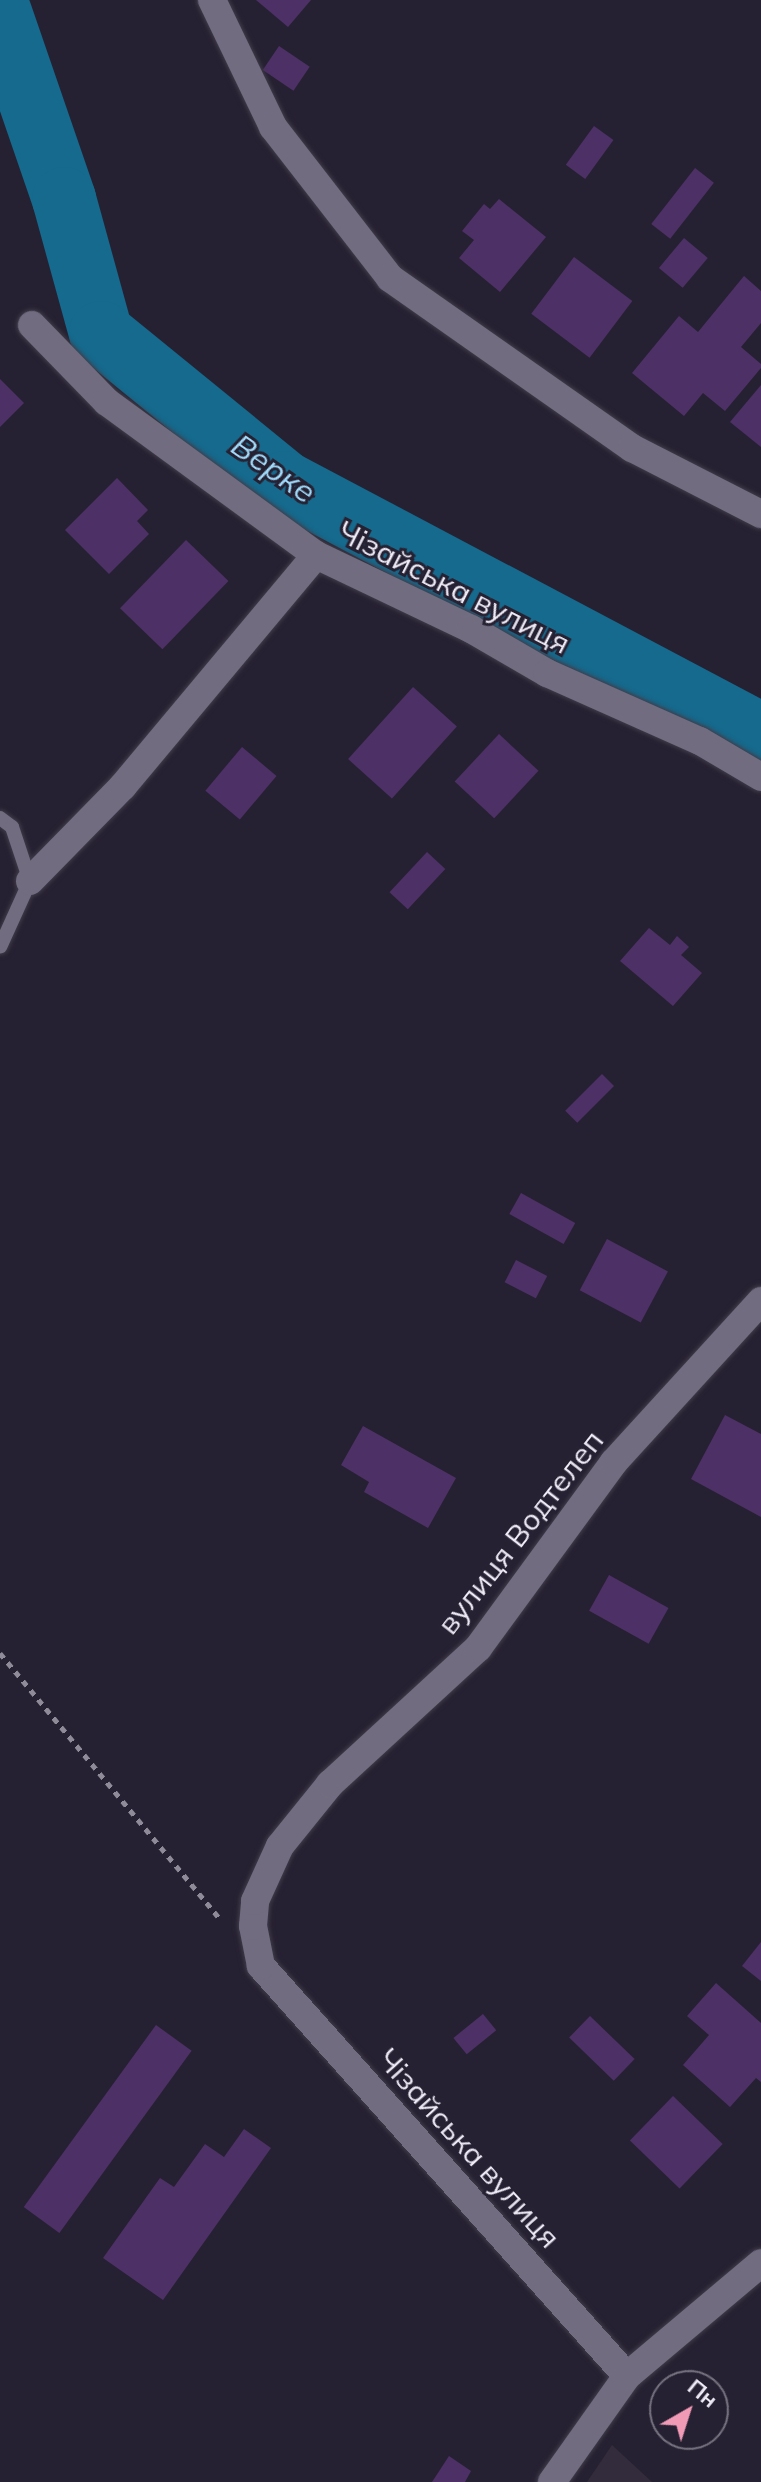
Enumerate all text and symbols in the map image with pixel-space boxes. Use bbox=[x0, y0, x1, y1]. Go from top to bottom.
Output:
water label: Верке bbox=[225, 425, 323, 511]
street label: Чізайська вулиця bbox=[332, 513, 576, 661]
street label: вулиця Водтелеп bbox=[429, 1423, 611, 1641]
street label: Чізайська вулиця bbox=[370, 2041, 568, 2255]
north arrow bbox=[649, 2370, 729, 2450]
text: Пн bbox=[682, 2372, 724, 2413]

